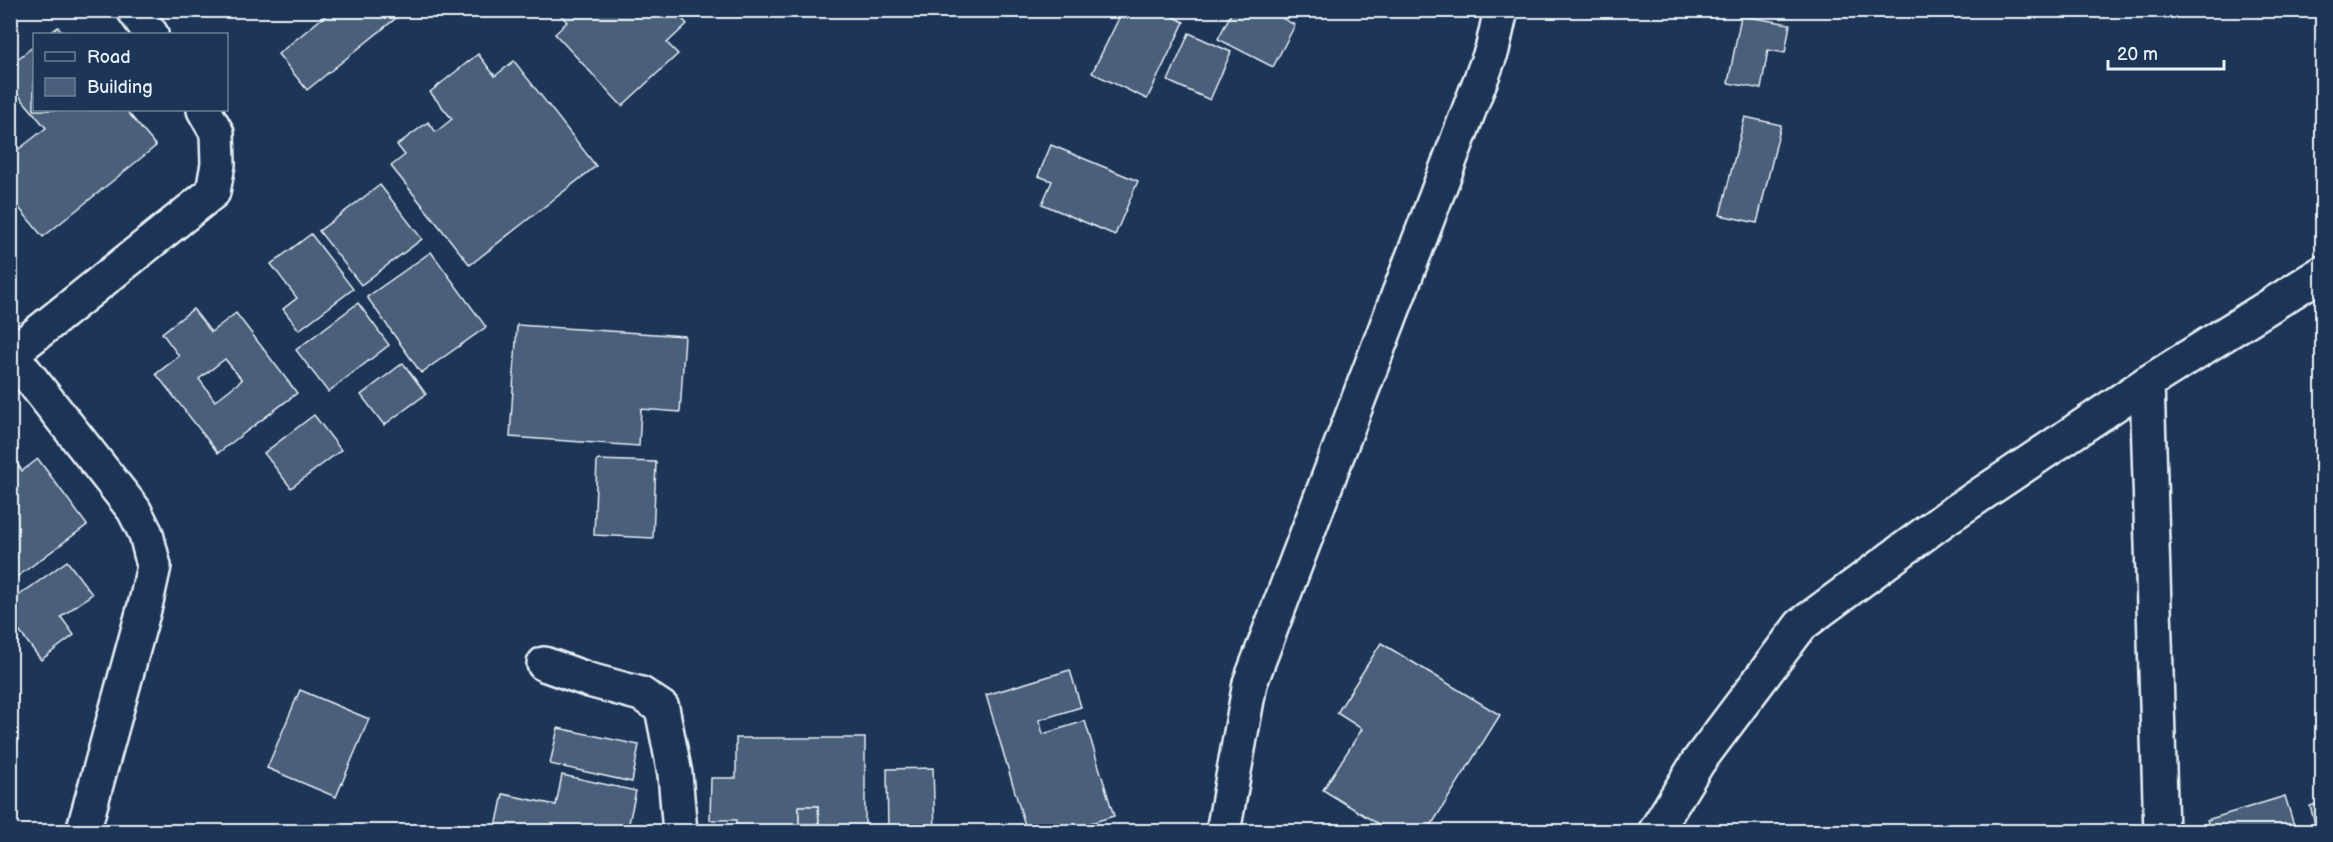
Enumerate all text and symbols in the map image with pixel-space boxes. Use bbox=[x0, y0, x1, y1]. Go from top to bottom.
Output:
legend bbox=[33, 33, 228, 111]
scale bar bbox=[2108, 33, 2224, 71]
text: 20 m bbox=[2117, 44, 2158, 65]
text: Road bbox=[87, 47, 131, 68]
text: Building bbox=[87, 77, 153, 98]

